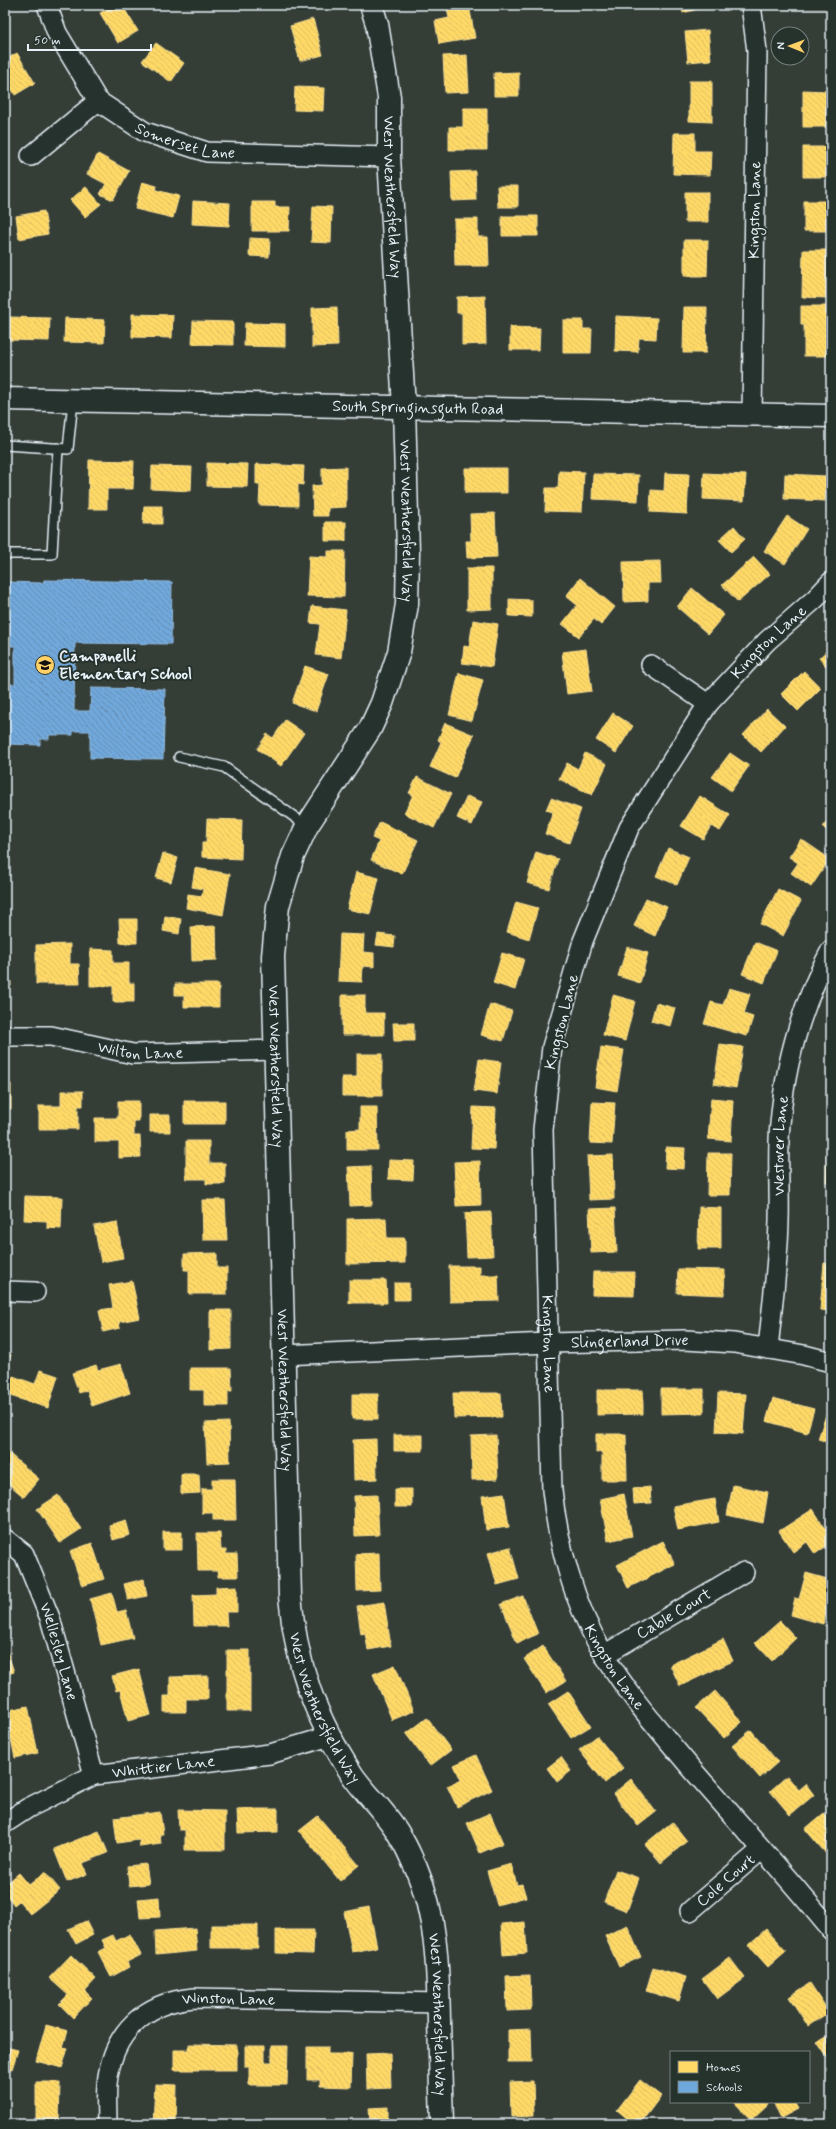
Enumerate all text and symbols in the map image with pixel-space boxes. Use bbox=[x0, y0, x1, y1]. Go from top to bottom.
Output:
scale bar bbox=[28, 26, 151, 52]
north arrow bbox=[770, 26, 810, 66]
text: 50 m bbox=[34, 33, 61, 49]
text: N bbox=[774, 42, 788, 50]
street label: West Weathersfield Way bbox=[378, 116, 407, 279]
street label: Somerset Lane bbox=[131, 118, 235, 164]
street label: Kingston Lane bbox=[744, 160, 767, 259]
street label: South Springinsguth Road bbox=[332, 395, 504, 420]
street label: West Weathersfield Way bbox=[394, 439, 419, 602]
street label: Kingston Lane bbox=[726, 600, 812, 683]
place label: Campanelli Elementary School bbox=[59, 646, 192, 685]
school or university icon: Campanelli Elementary School bbox=[34, 654, 56, 676]
street label: Kingston Lane bbox=[540, 972, 585, 1072]
street label: West Weathersfield Way bbox=[263, 985, 289, 1148]
street label: Wilton Lane bbox=[95, 1036, 184, 1065]
street label: Westover Lane bbox=[768, 1094, 794, 1196]
street label: Kingston Lane bbox=[536, 1295, 560, 1394]
street label: West Weathersfield Way bbox=[272, 1309, 297, 1472]
street label: Slingerland Drive bbox=[571, 1329, 689, 1353]
street label: Cable Court bbox=[632, 1583, 715, 1644]
street label: Wellesley Lane bbox=[34, 1599, 83, 1703]
street label: Kingston Lane bbox=[579, 1621, 650, 1715]
street label: West Weathersfield Way bbox=[284, 1631, 365, 1788]
street label: Whittier Lane bbox=[111, 1750, 216, 1783]
street label: Cole Court bbox=[692, 1849, 759, 1911]
street label: West Weathersfield Way bbox=[423, 1932, 452, 2096]
street label: Winston Lane bbox=[181, 1987, 276, 2010]
legend bbox=[670, 2051, 810, 2103]
text: Homes bbox=[706, 2060, 741, 2076]
text: Schools bbox=[706, 2080, 742, 2096]

